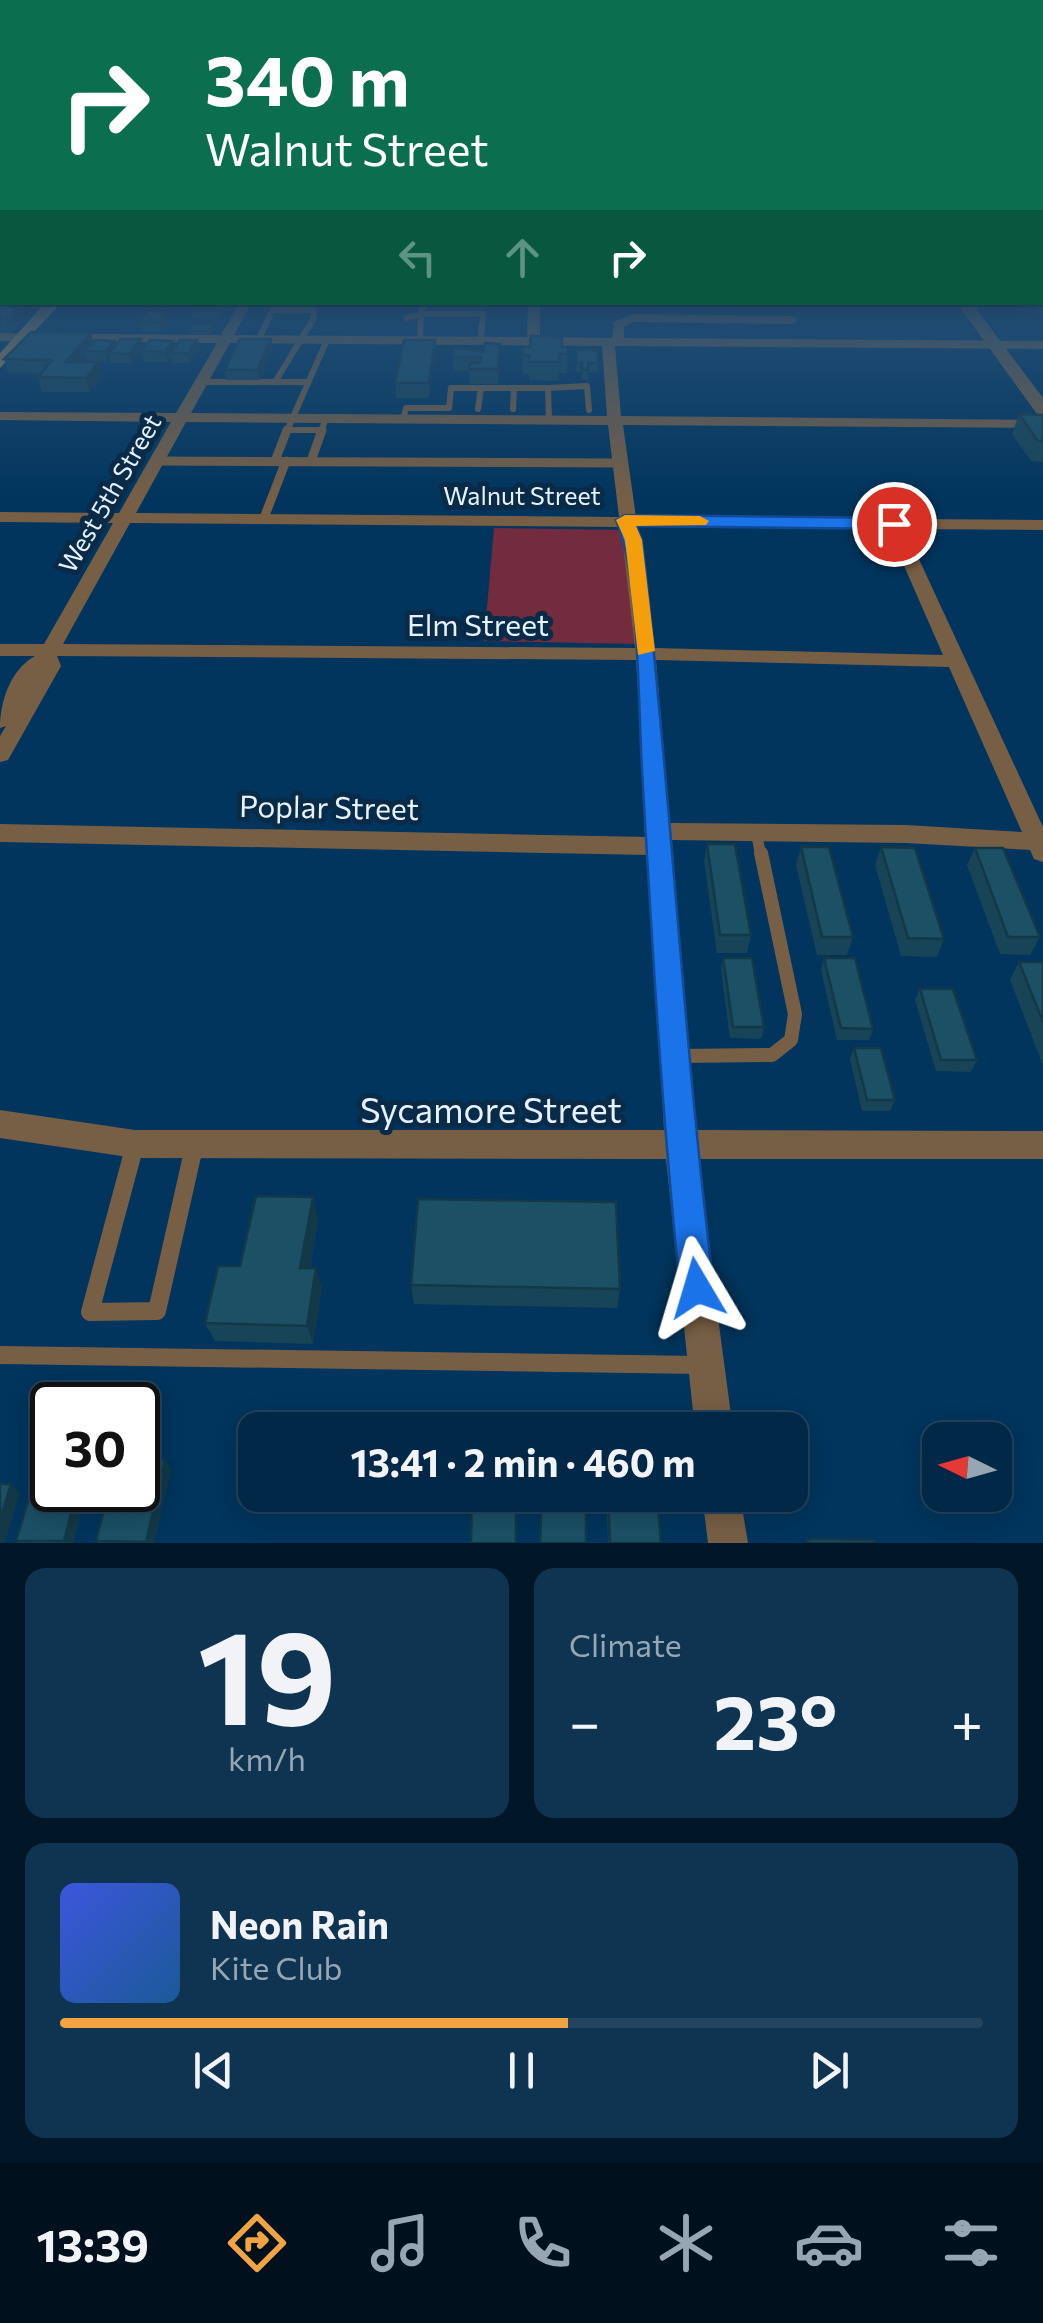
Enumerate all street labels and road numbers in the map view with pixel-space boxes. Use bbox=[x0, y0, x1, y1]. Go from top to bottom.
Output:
street label: West 5th Street bbox=[52, 409, 166, 577]
street label: Walnut Street bbox=[443, 480, 601, 510]
street label: Elm Street bbox=[407, 605, 549, 642]
street label: Poplar Street bbox=[239, 786, 419, 826]
street label: Sycamore Street bbox=[360, 1087, 622, 1130]

